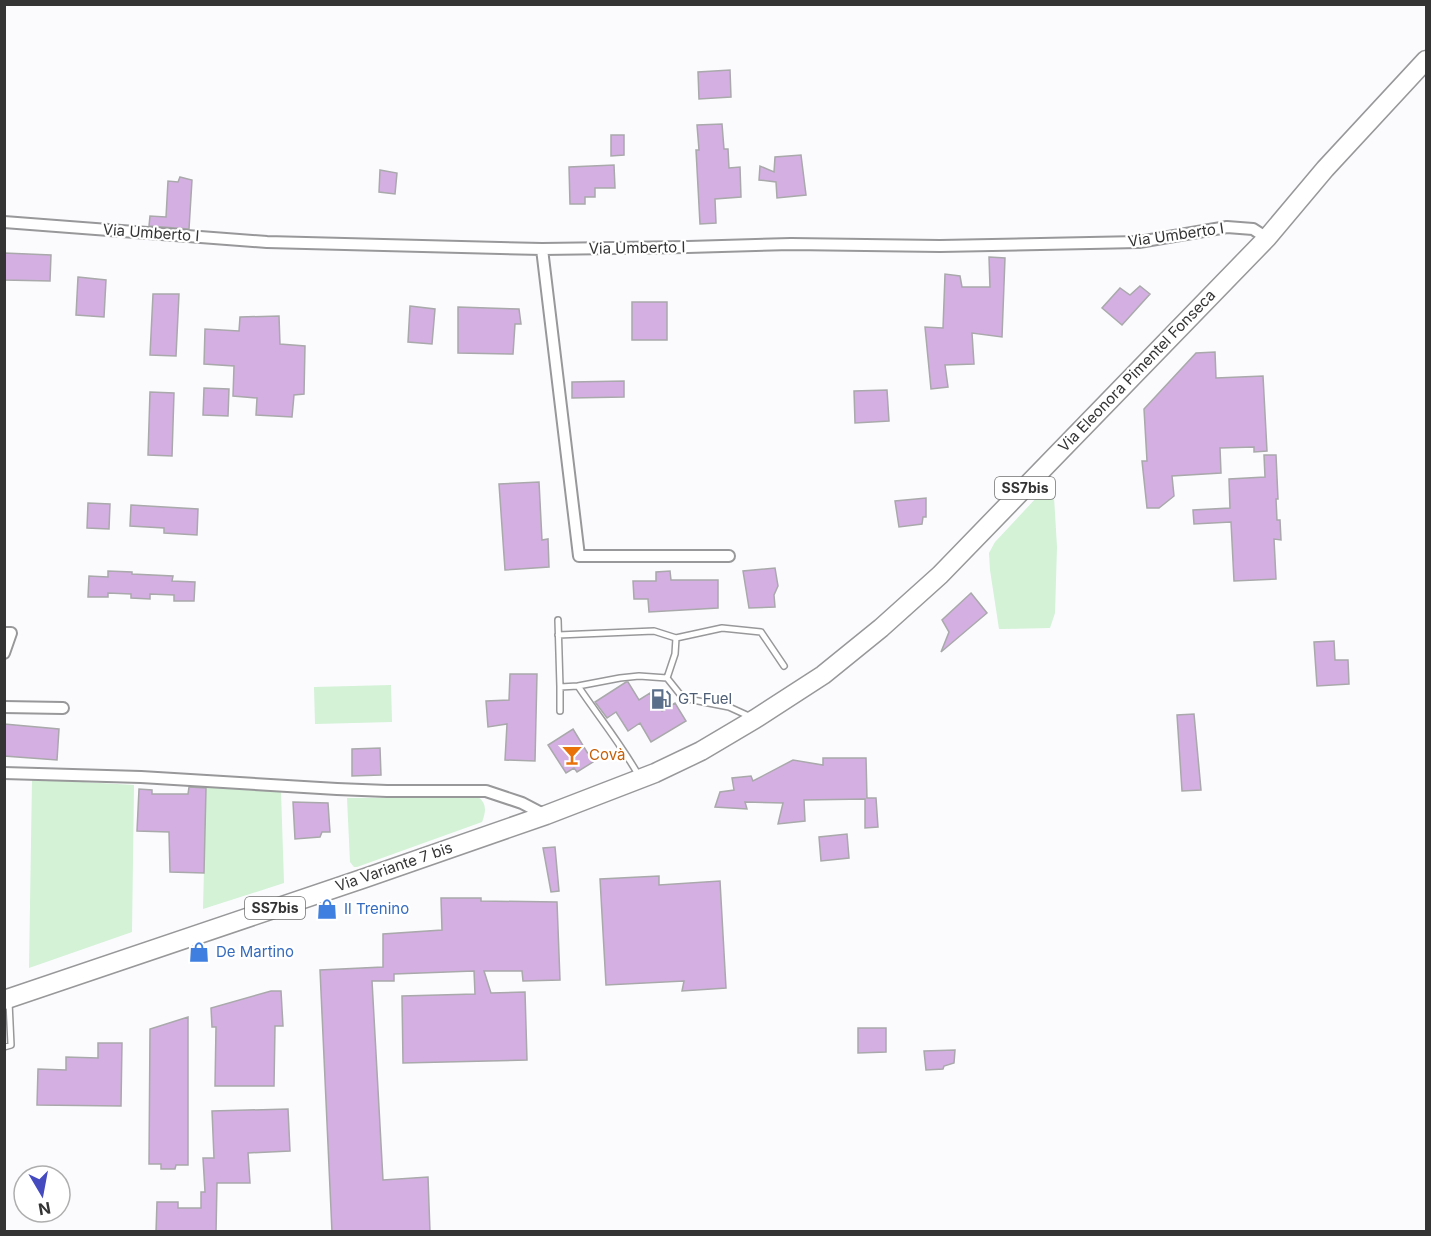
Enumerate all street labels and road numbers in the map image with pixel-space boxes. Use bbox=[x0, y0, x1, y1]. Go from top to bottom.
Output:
street label: Via Umberto I bbox=[1127, 218, 1225, 251]
street label: Via Umberto I bbox=[102, 220, 200, 245]
street label: Via Umberto I bbox=[588, 237, 686, 258]
street label: Via Eleonora Pimentel Fonseca bbox=[1054, 285, 1219, 456]
road number: SS7bis bbox=[995, 477, 1055, 499]
street label: Via Variante 7 bis bbox=[333, 838, 455, 895]
road number: SS7bis bbox=[245, 897, 305, 919]

